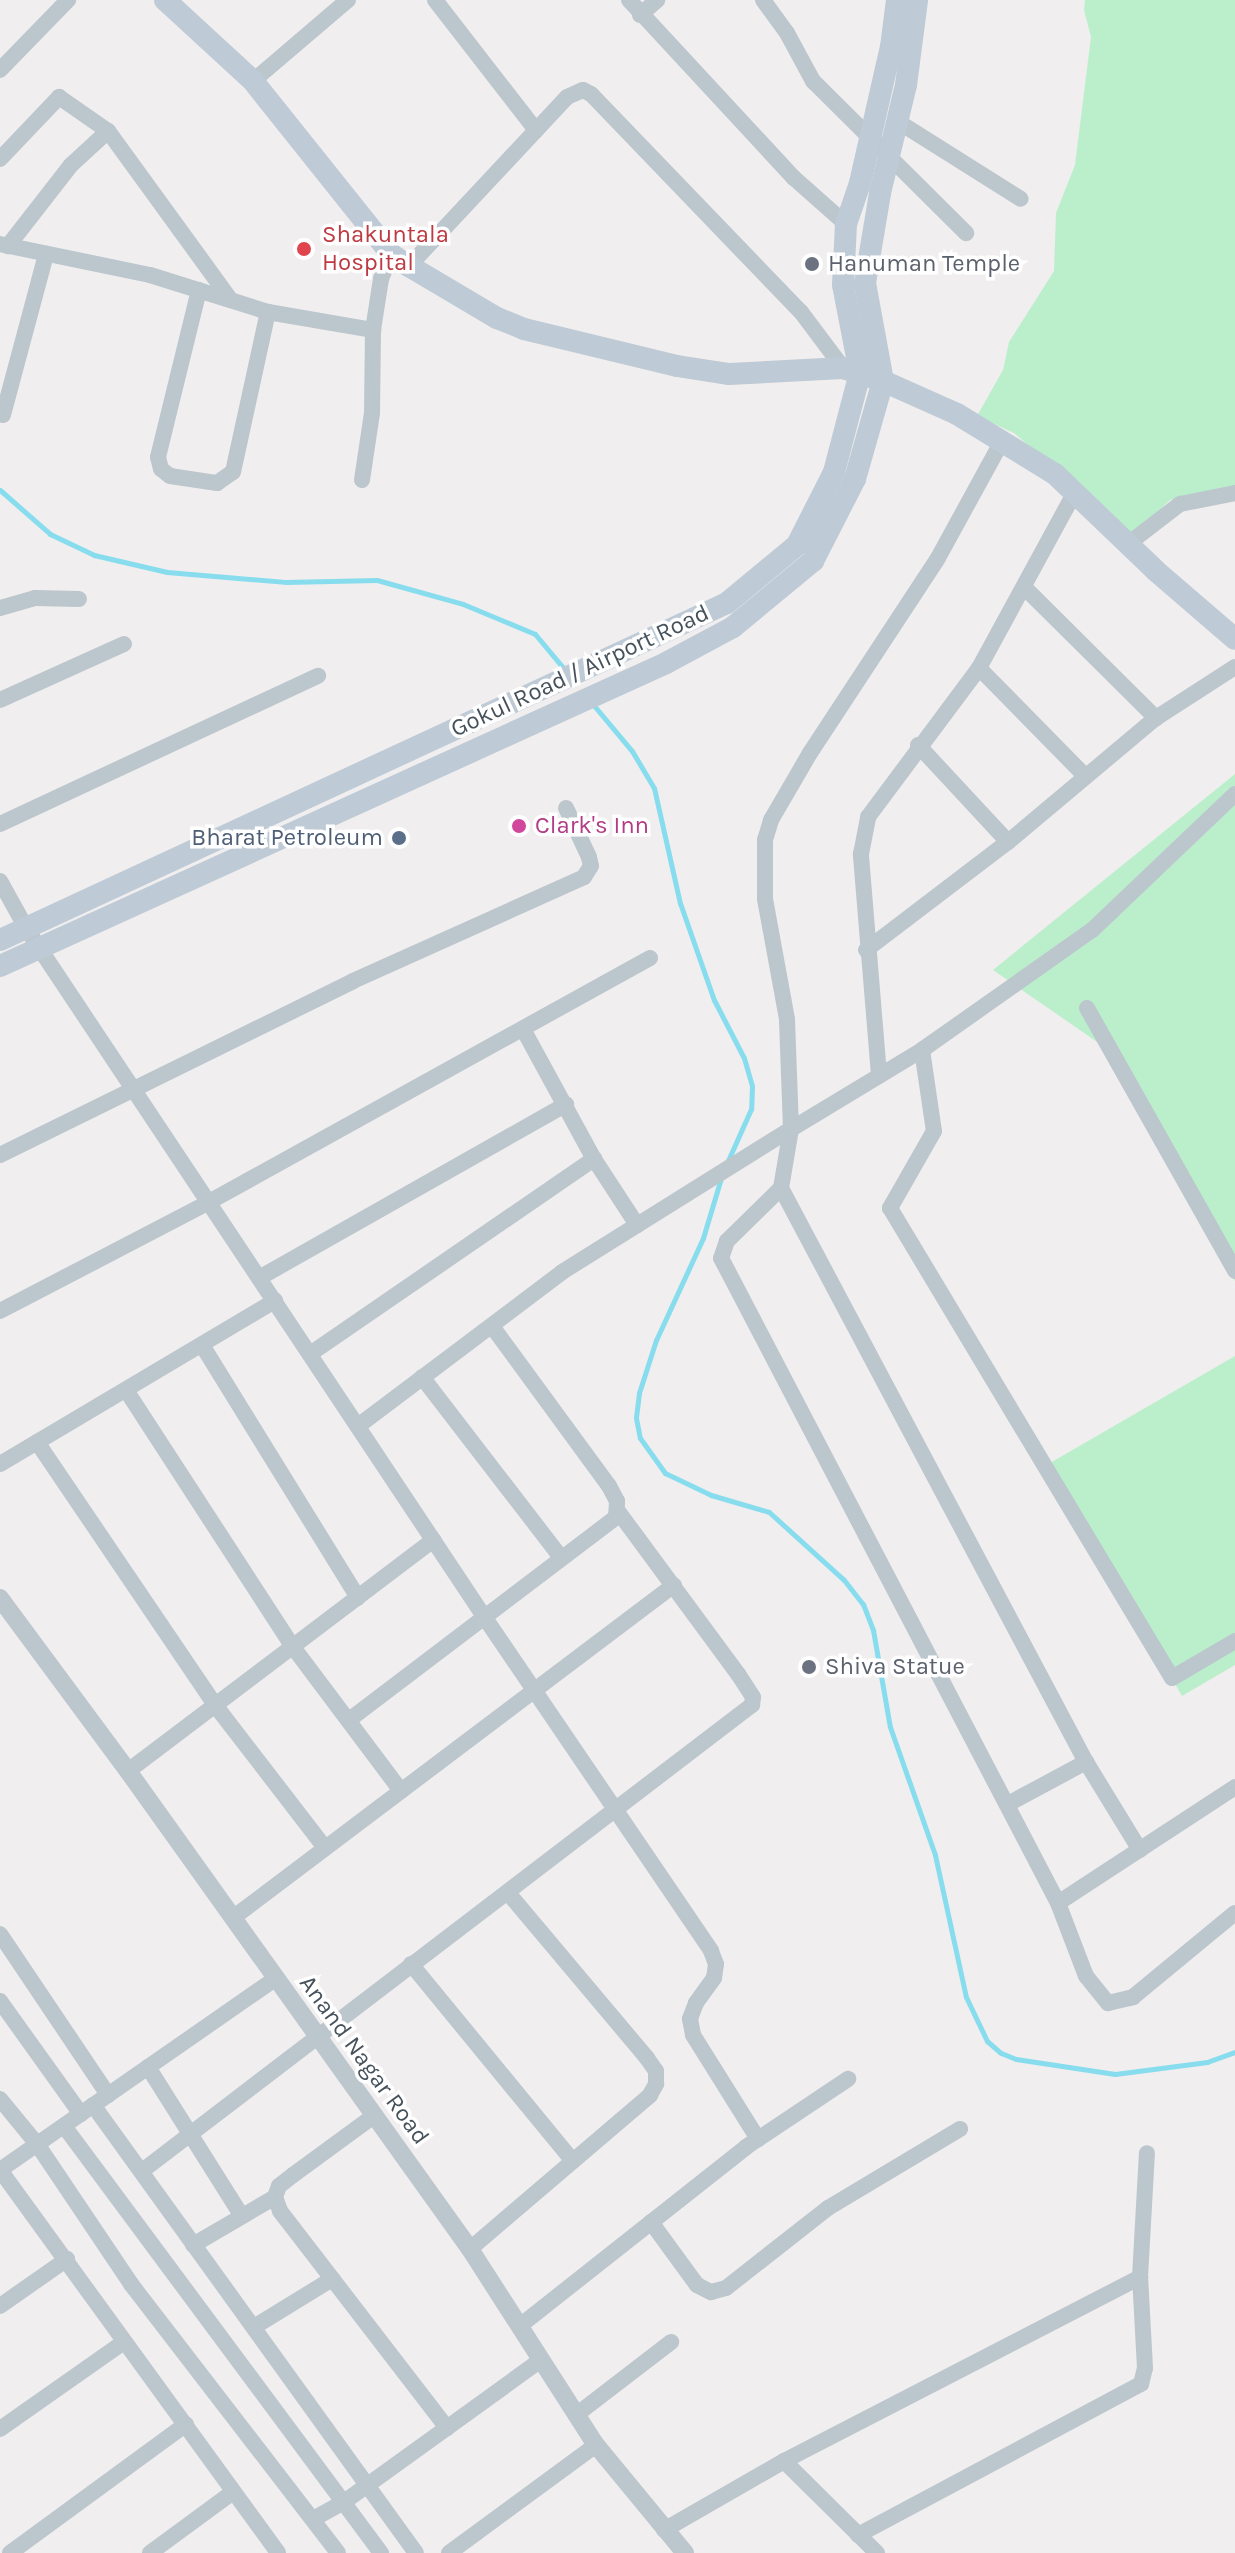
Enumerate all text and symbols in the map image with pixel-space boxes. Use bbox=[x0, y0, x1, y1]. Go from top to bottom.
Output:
place label: Shakuntala Hospital bbox=[322, 221, 449, 277]
marker: Shakuntala Hospital bbox=[293, 238, 315, 260]
place label: Hanuman Temple bbox=[828, 250, 1020, 278]
marker: Hanuman Temple bbox=[803, 255, 821, 273]
street label: Gokul Road / Airport Road bbox=[446, 598, 714, 744]
place label: Clark's Inn bbox=[535, 812, 649, 840]
marker: Clark's Inn bbox=[510, 817, 528, 835]
place label: Bharat Petroleum bbox=[191, 824, 383, 852]
marker: Bharat Petroleum bbox=[390, 829, 408, 847]
place label: Shiva Statue bbox=[825, 1653, 965, 1681]
marker: Shiva Statue bbox=[800, 1658, 818, 1676]
street label: Anand Nagar Road bbox=[293, 1970, 435, 2150]

